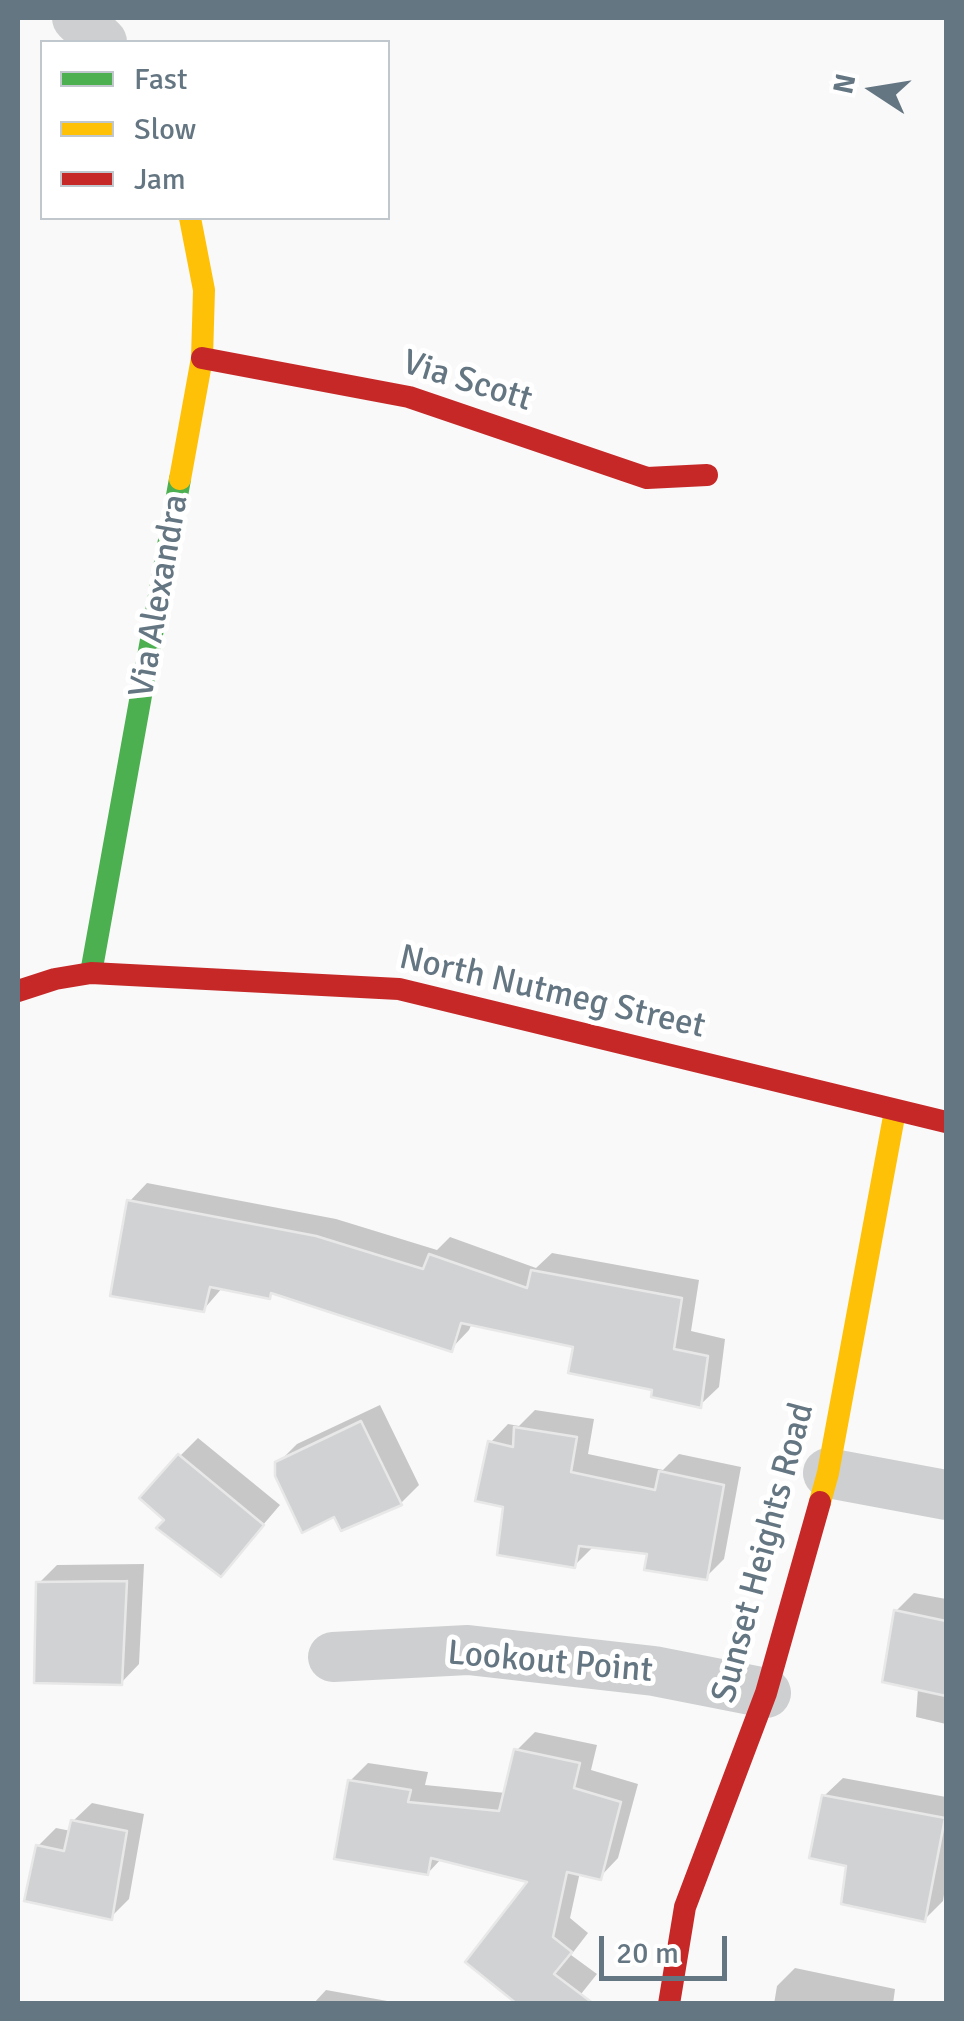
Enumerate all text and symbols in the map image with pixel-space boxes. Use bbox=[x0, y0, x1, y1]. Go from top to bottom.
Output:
legend bbox=[40, 40, 390, 220]
north arrow bbox=[824, 40, 924, 140]
text: Fast bbox=[134, 61, 187, 98]
text: N bbox=[826, 71, 863, 97]
text: Slow bbox=[134, 111, 196, 148]
text: Jam bbox=[134, 161, 186, 198]
street label: Via Scott bbox=[397, 342, 537, 422]
street label: Via Alexandra bbox=[122, 491, 198, 701]
street label: North Nutmeg Street bbox=[395, 937, 709, 1049]
street label: Sunset Heights Road bbox=[704, 1398, 824, 1708]
street label: Lookout Point bbox=[446, 1633, 654, 1693]
scale bar bbox=[604, 1916, 732, 1978]
text: 20 m bbox=[616, 1935, 679, 1972]

